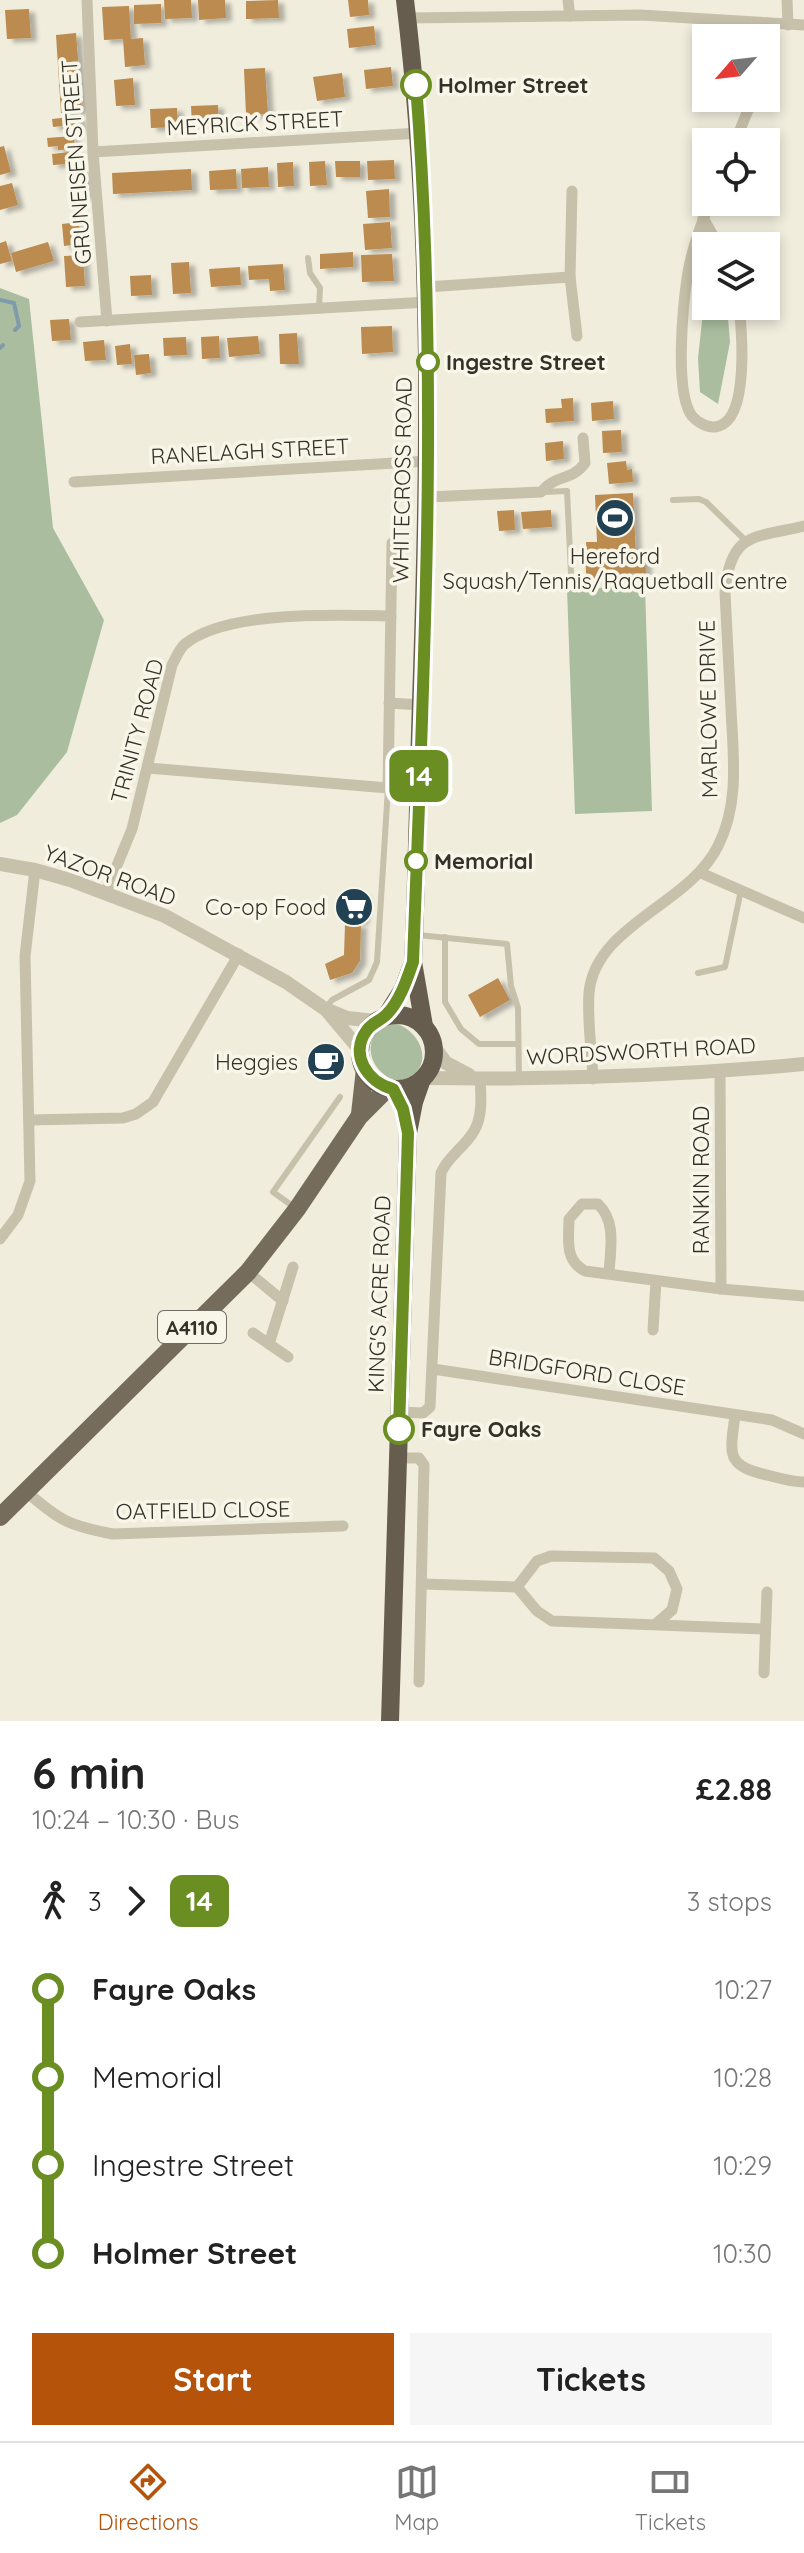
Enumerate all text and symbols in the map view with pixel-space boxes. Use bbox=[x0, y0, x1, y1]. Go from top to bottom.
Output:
north arrow bbox=[692, 24, 780, 112]
map controls bbox=[692, 24, 780, 320]
street label: GRUNEISEN STREET bbox=[55, 59, 97, 265]
marker: Holmer Street bbox=[401, 70, 431, 100]
place label: Holmer Street bbox=[438, 71, 589, 99]
street label: MEYRICK STREET bbox=[166, 104, 344, 142]
button: locate bbox=[692, 128, 780, 216]
button: layers bbox=[692, 232, 780, 320]
place label: Ingestre Street bbox=[446, 348, 606, 376]
marker: Ingestre Street bbox=[417, 351, 439, 373]
street label: WHITECROSS ROAD bbox=[386, 377, 418, 583]
street label: RANELAGH STREET bbox=[150, 432, 350, 470]
sports icon: Hereford Squash/Tennis/Raquetball Centre bbox=[594, 497, 636, 539]
place label: Hereford Squash/Tennis/Raquetball Centre bbox=[443, 542, 787, 595]
street label: MARLOWE DRIVE bbox=[692, 620, 724, 798]
street label: TRINITY ROAD bbox=[104, 656, 170, 806]
line badge: 14 bbox=[383, 750, 455, 802]
text: 14 bbox=[405, 758, 433, 793]
street label: YAZOR ROAD bbox=[40, 838, 180, 912]
place label: Memorial bbox=[434, 847, 534, 875]
marker: Memorial bbox=[405, 850, 427, 872]
supermarket icon: Co-op Food bbox=[333, 886, 375, 928]
place label: Co-op Food bbox=[205, 893, 326, 921]
street label: WORDSWORTH ROAD bbox=[526, 1031, 756, 1071]
cafe icon: Heggies bbox=[305, 1041, 347, 1083]
place label: Heggies bbox=[215, 1048, 298, 1076]
street label: RANKIN ROAD bbox=[687, 1106, 715, 1254]
street label: KING'S ACRE ROAD bbox=[362, 1195, 396, 1393]
road number: A4110 bbox=[158, 1311, 226, 1343]
street label: BRIDGFORD CLOSE bbox=[487, 1343, 687, 1401]
marker: Fayre Oaks bbox=[384, 1414, 414, 1444]
place label: Fayre Oaks bbox=[421, 1415, 541, 1443]
street label: OATFIELD CLOSE bbox=[115, 1494, 291, 1526]
text: 6 min bbox=[32, 1745, 146, 1800]
text: £2.88 bbox=[696, 1770, 772, 1808]
text: 10:24 – 10:30 · Bus bbox=[32, 1803, 239, 1836]
icon: walk bbox=[32, 1879, 76, 1923]
icon: forward bbox=[114, 1879, 158, 1923]
text: 14 bbox=[186, 1883, 213, 1918]
text: 3 bbox=[88, 1885, 102, 1918]
text: 3 stops bbox=[687, 1885, 772, 1918]
text: Fayre Oaks bbox=[92, 1970, 256, 2008]
text: 10:27 bbox=[715, 1973, 772, 2006]
text: Memorial bbox=[92, 2058, 222, 2096]
text: 10:28 bbox=[714, 2061, 772, 2094]
text: Ingestre Street bbox=[92, 2146, 294, 2184]
text: 10:29 bbox=[713, 2149, 772, 2182]
text: Holmer Street bbox=[92, 2234, 297, 2272]
text: 10:30 bbox=[713, 2237, 772, 2270]
button: Start bbox=[32, 2333, 394, 2425]
button: Tickets bbox=[410, 2333, 772, 2425]
tab: Directions bbox=[98, 2460, 199, 2536]
tab: Map bbox=[394, 2460, 439, 2536]
tab: Tickets bbox=[635, 2460, 706, 2536]

